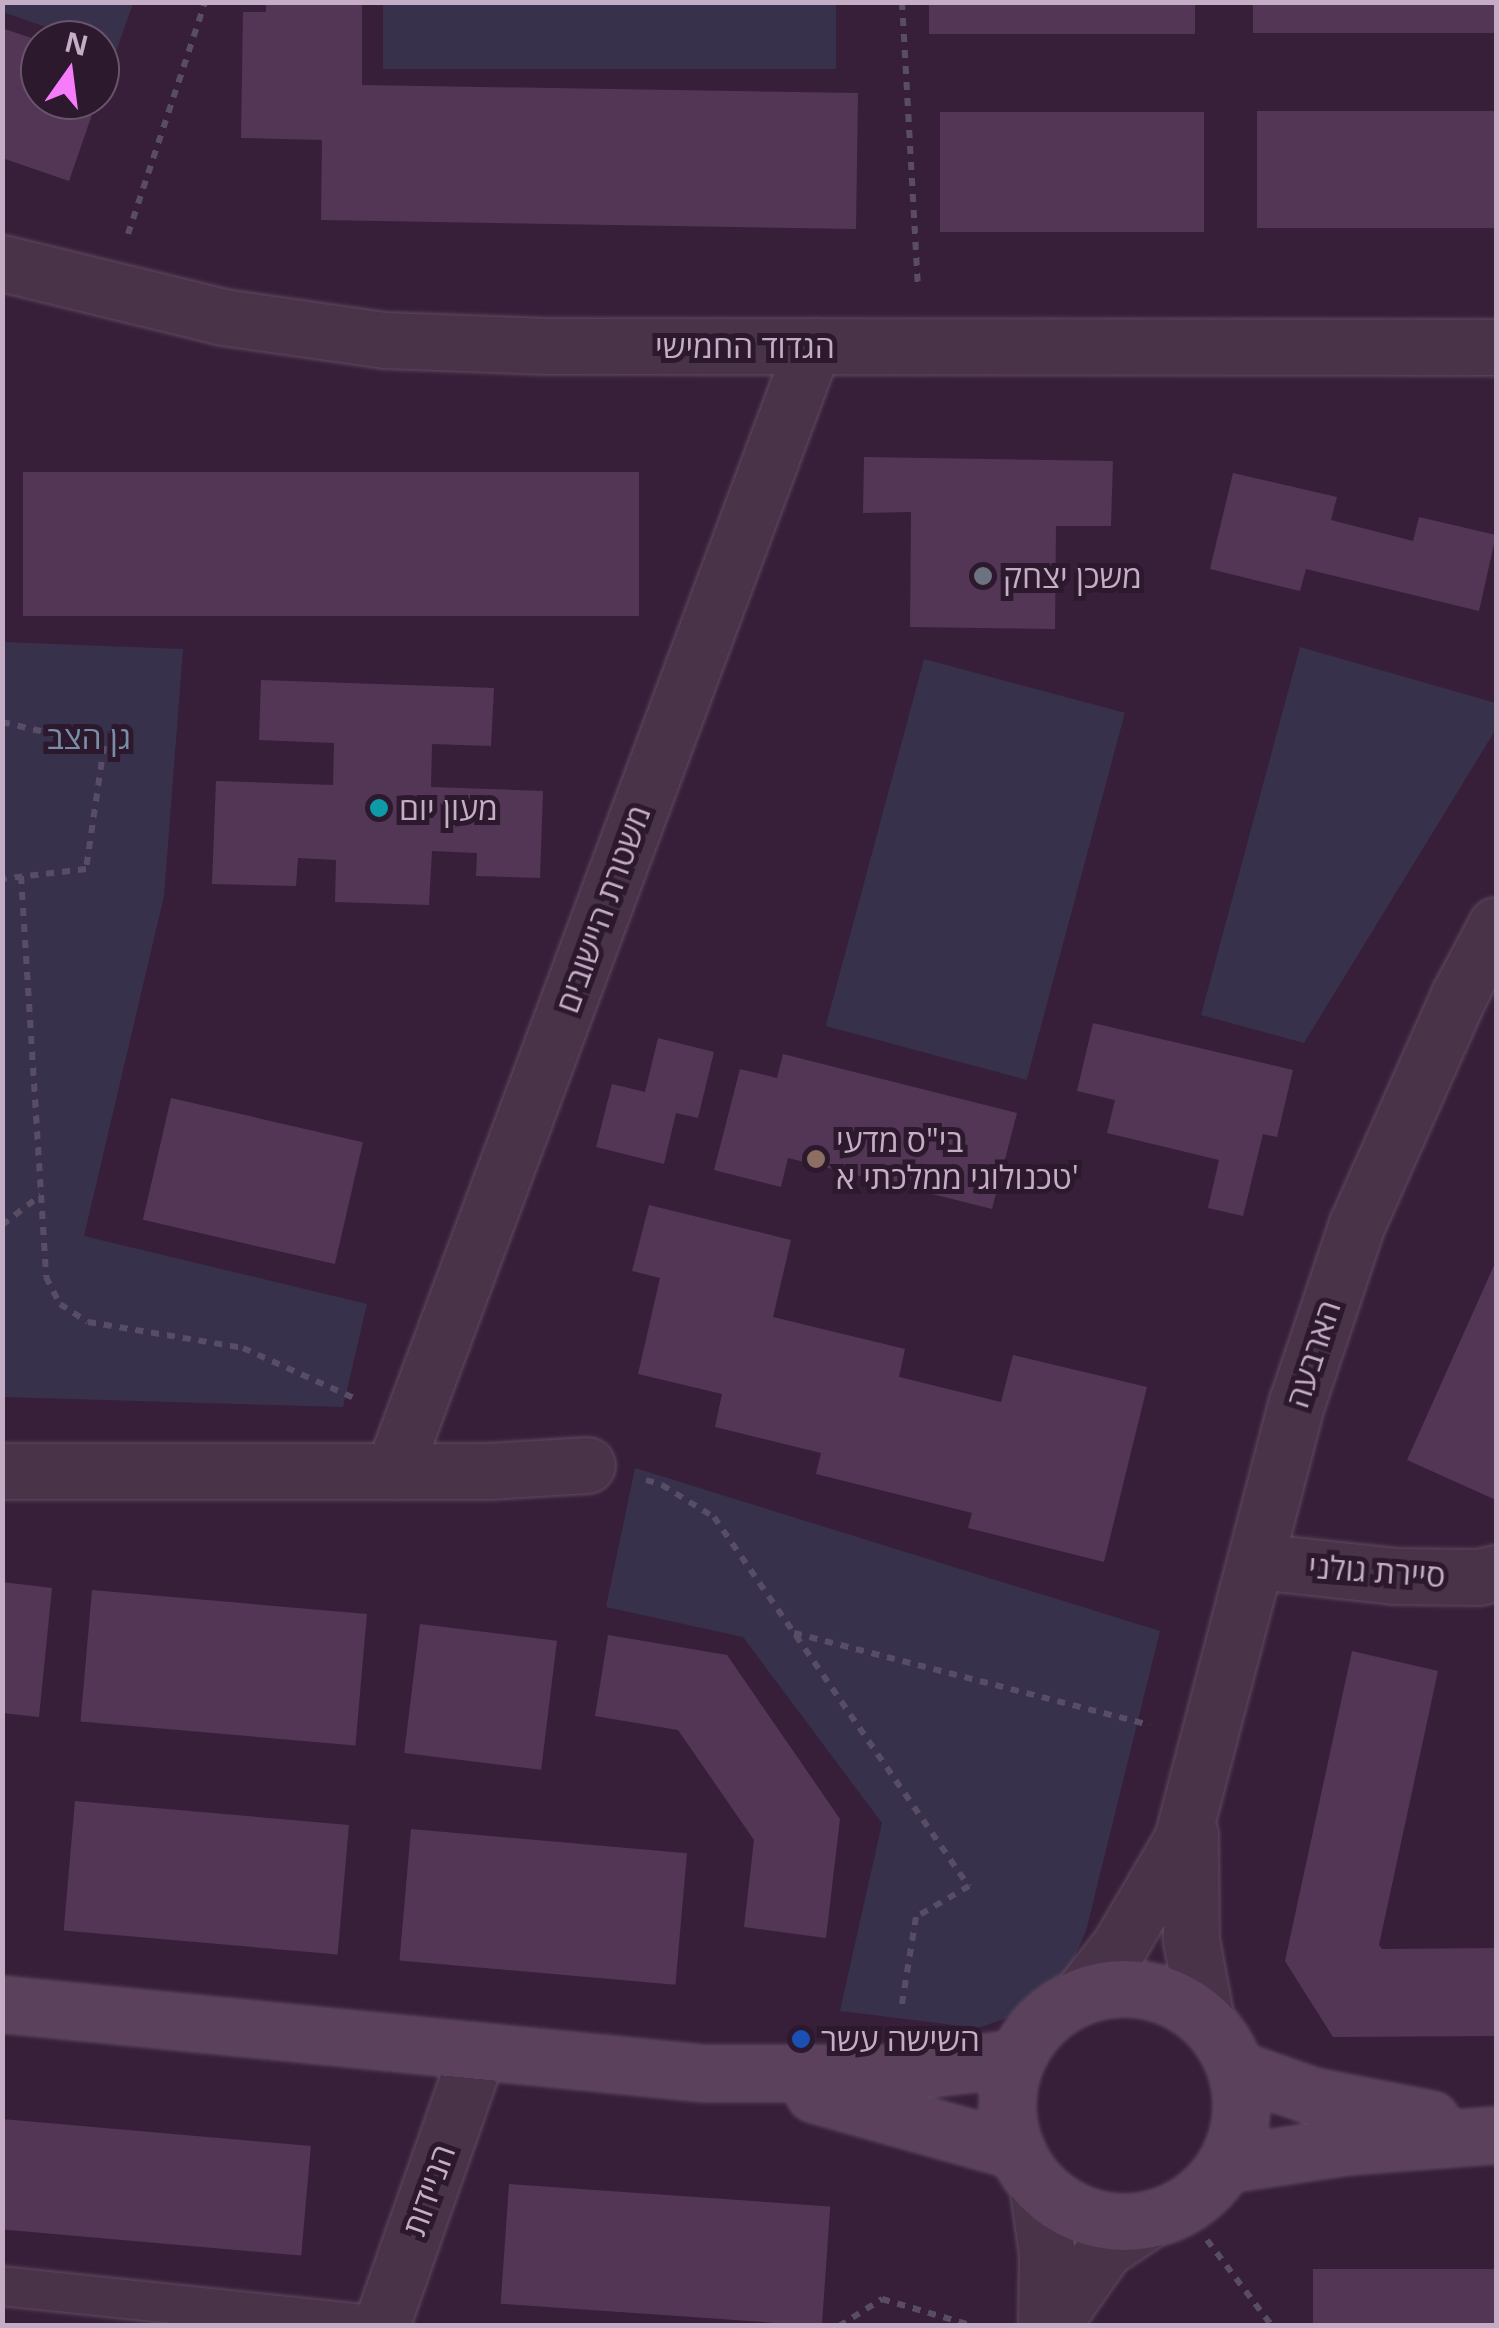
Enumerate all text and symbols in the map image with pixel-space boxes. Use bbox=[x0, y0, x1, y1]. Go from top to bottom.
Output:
north arrow bbox=[20, 20, 120, 120]
text: N bbox=[61, 22, 92, 64]
street label: הגדוד החמישי bbox=[655, 327, 835, 365]
place label: משכן יצחק bbox=[1003, 557, 1142, 595]
marker: משכן יצחק bbox=[972, 565, 994, 587]
park label: גן הצב bbox=[47, 718, 131, 756]
place label: מעון יום bbox=[399, 789, 498, 827]
marker: מעון יום bbox=[368, 797, 390, 819]
street label: משטרת היישובים bbox=[548, 800, 658, 1018]
place label: בי"ס מדעי טכנולוגי ממלכתי א' bbox=[836, 1122, 1079, 1197]
marker: בי"ס מדעי טכנולוגי ממלכתי א' bbox=[805, 1148, 827, 1170]
street label: הארבעה bbox=[1278, 1295, 1348, 1413]
street label: סיירת גולני bbox=[1307, 1547, 1447, 1595]
place label: השישה עשר bbox=[821, 2020, 980, 2058]
marker: השישה עשר bbox=[790, 2028, 812, 2050]
street label: הניידות bbox=[395, 2139, 463, 2241]

